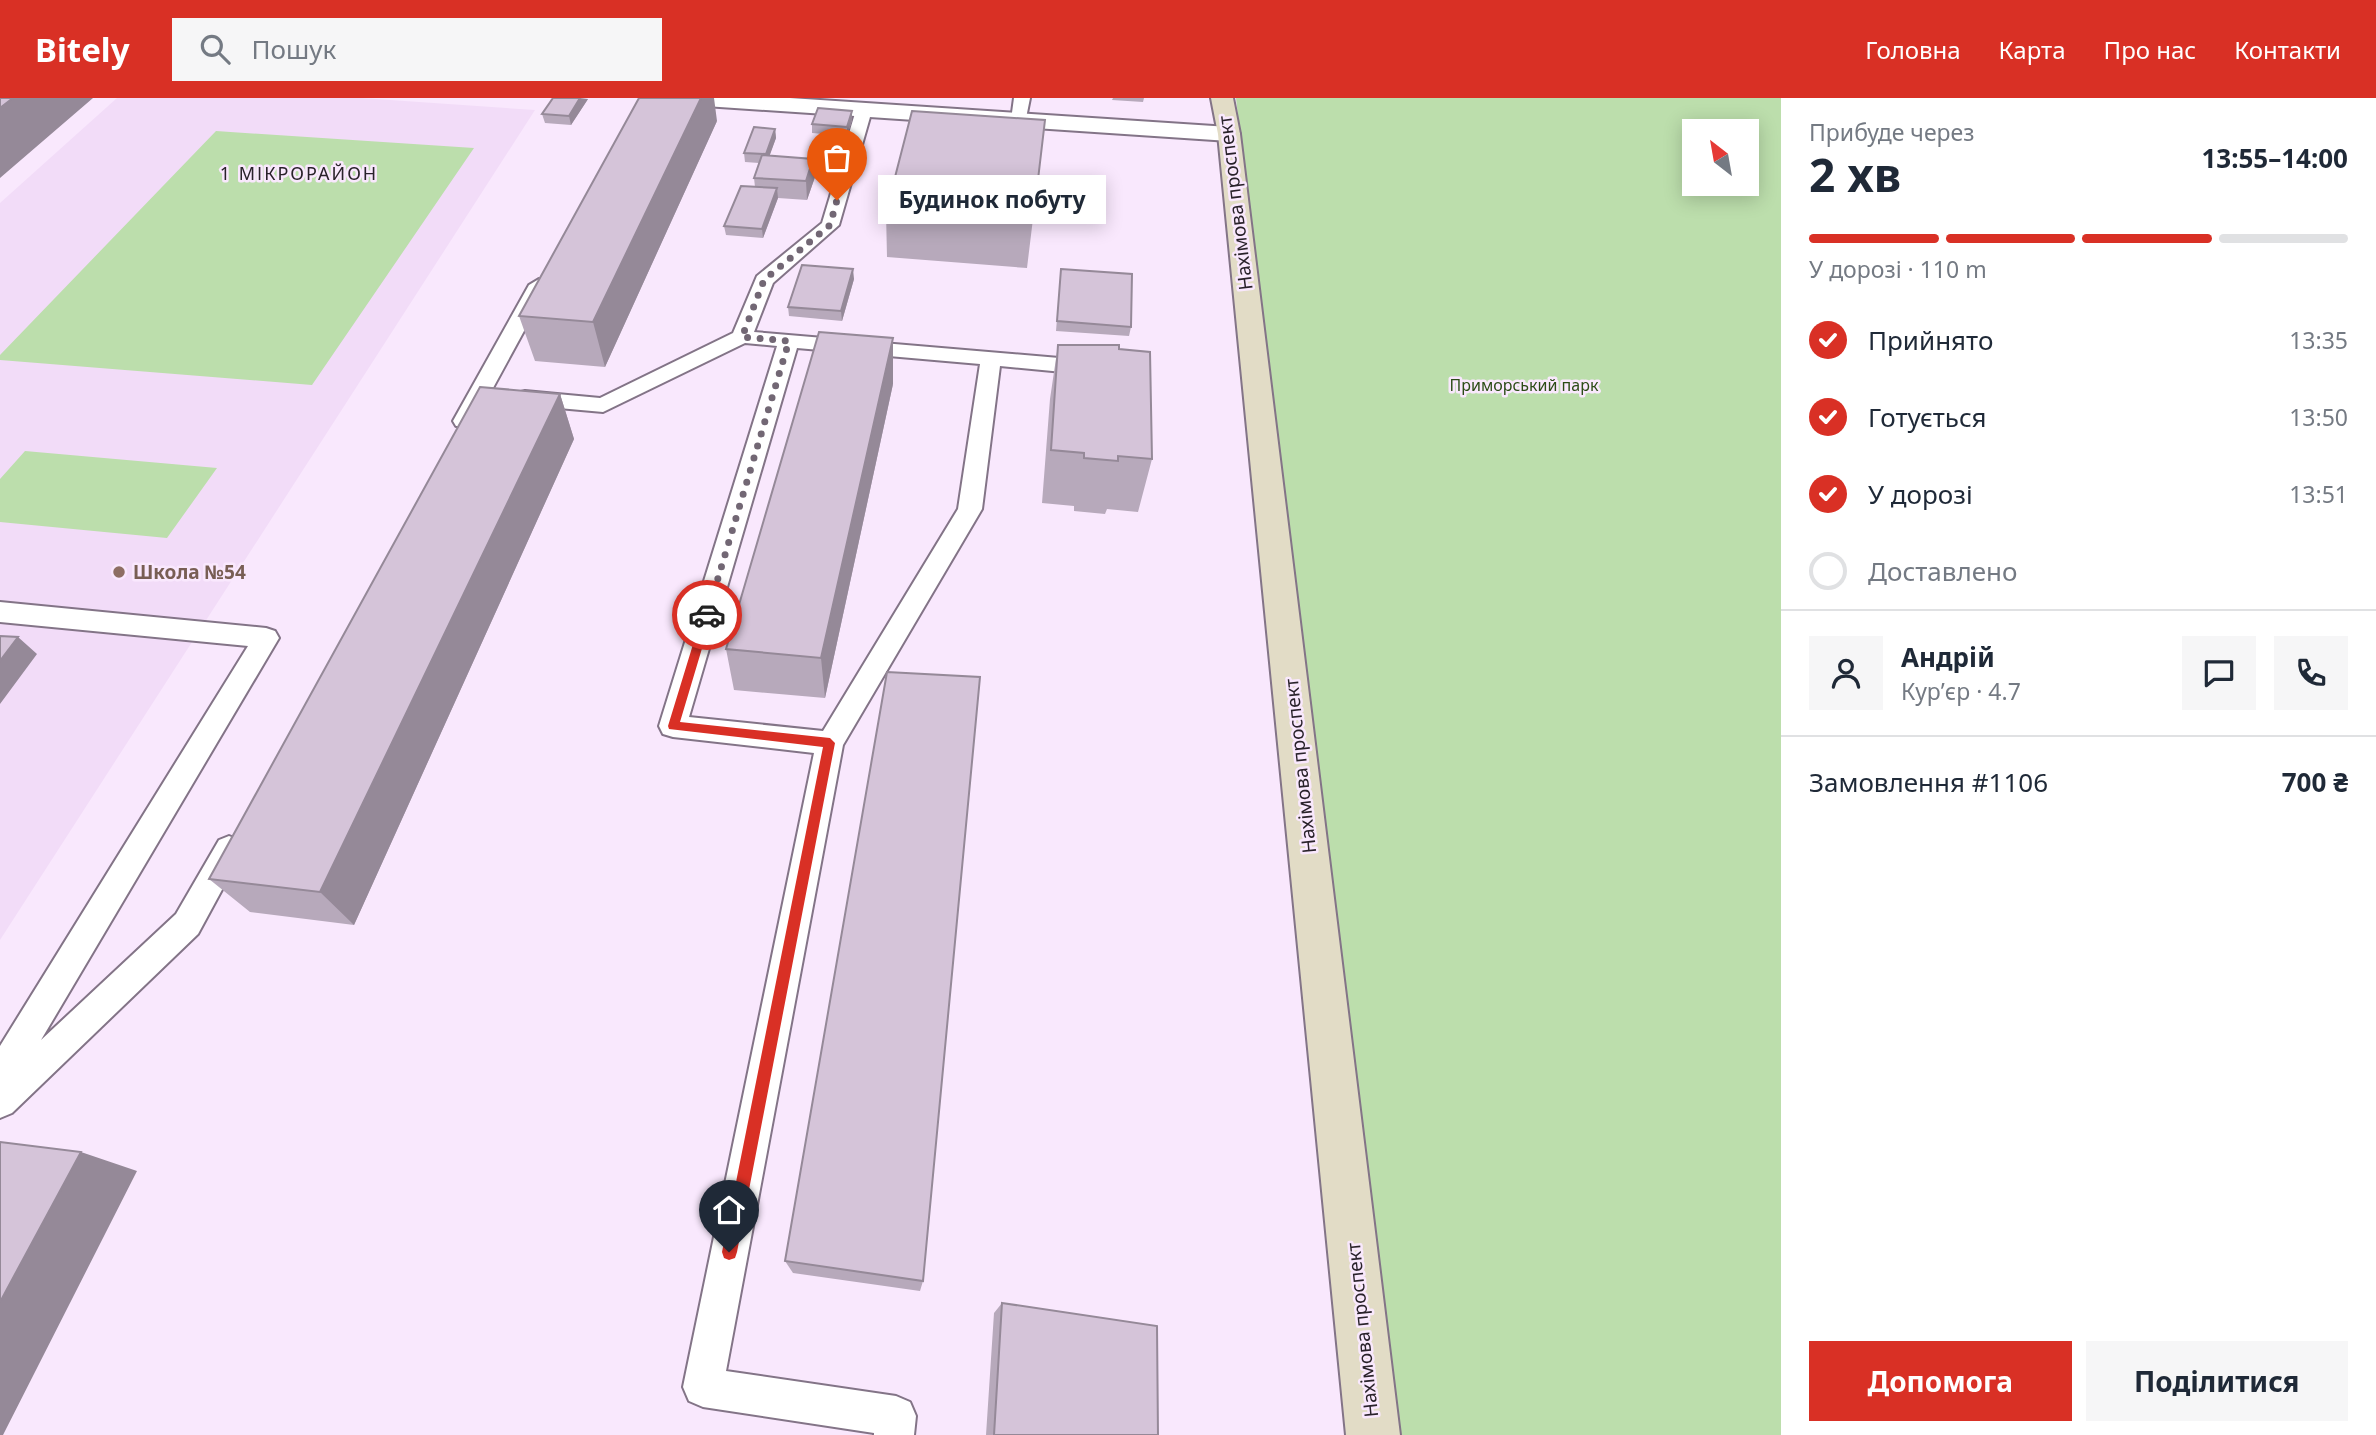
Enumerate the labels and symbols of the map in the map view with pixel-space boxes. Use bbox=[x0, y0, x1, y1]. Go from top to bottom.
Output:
street label: Нахімова проспект bbox=[1211, 114, 1259, 292]
north arrow bbox=[1682, 119, 1759, 196]
pin bbox=[807, 128, 867, 200]
district label: 1 МІКРОРАЙОН bbox=[220, 161, 378, 185]
callout: Будинок побуту bbox=[879, 176, 1106, 224]
park label: Приморський парк bbox=[1450, 374, 1599, 396]
place label: Школа №54 bbox=[133, 559, 246, 585]
marker: Школа №54 bbox=[111, 564, 127, 580]
courier bbox=[672, 580, 742, 650]
street label: Нахімова проспект bbox=[1278, 677, 1322, 855]
pin bbox=[699, 1180, 759, 1252]
street label: Нахімова проспект bbox=[1340, 1241, 1384, 1419]

